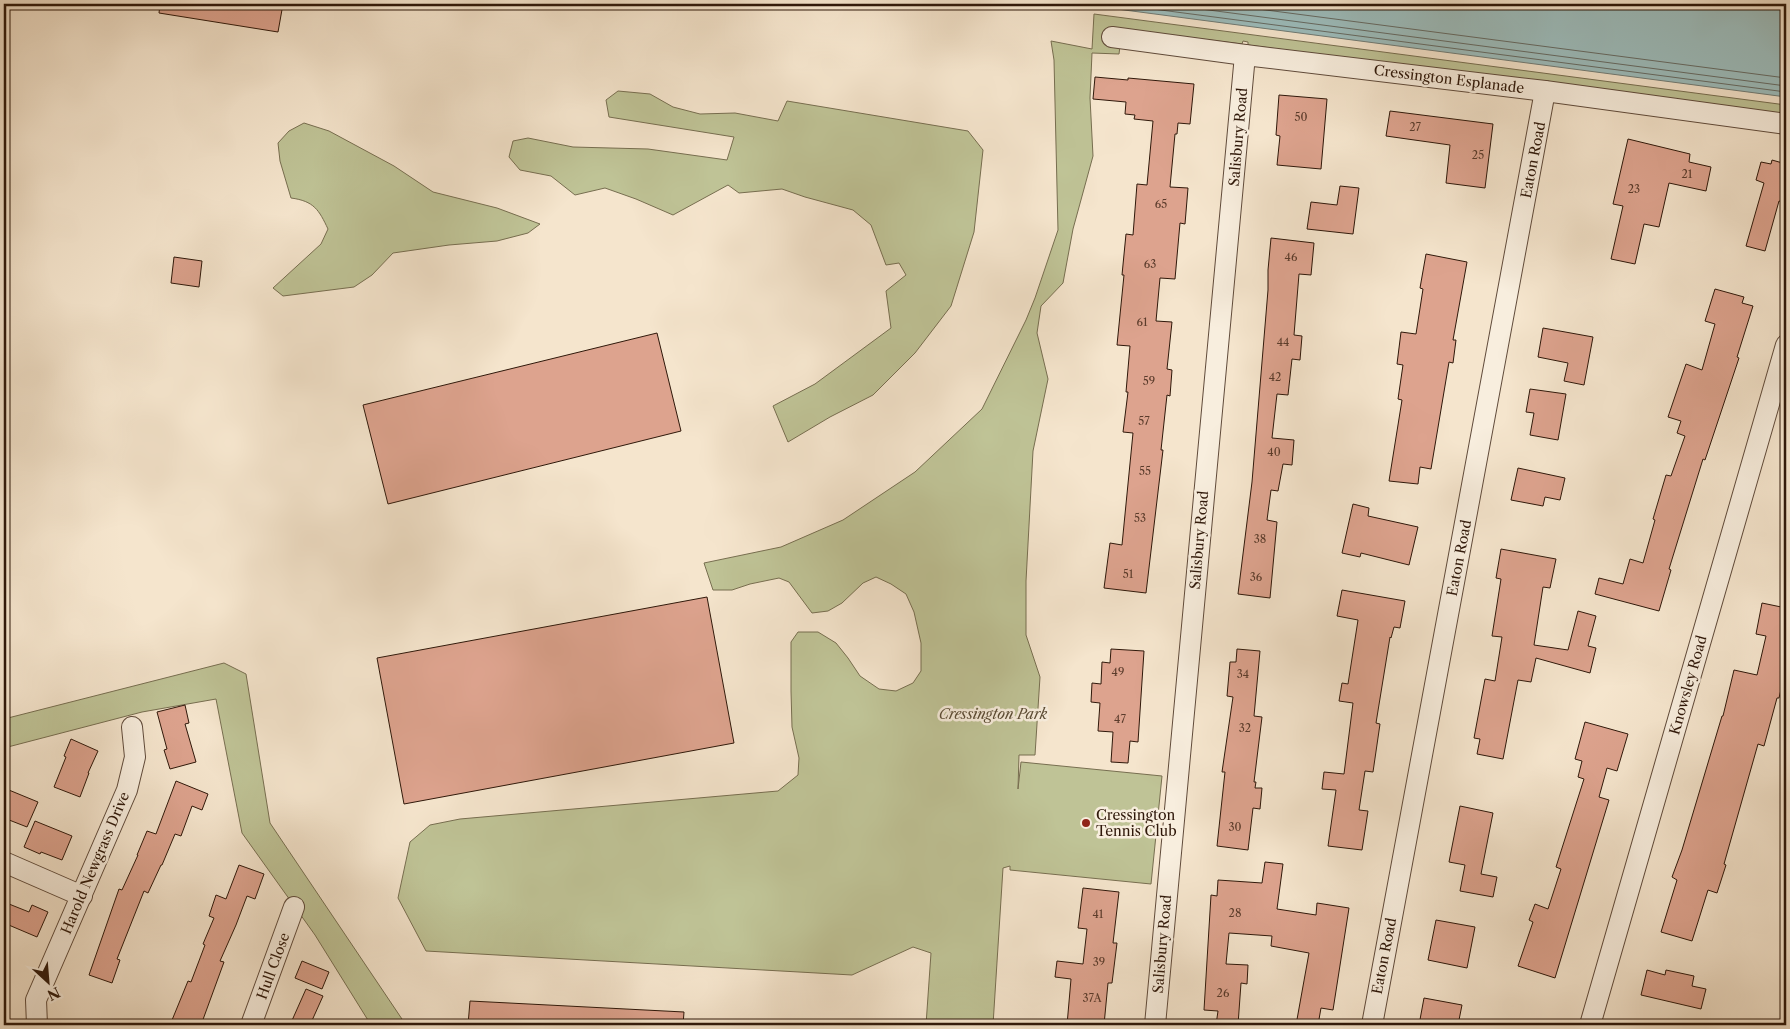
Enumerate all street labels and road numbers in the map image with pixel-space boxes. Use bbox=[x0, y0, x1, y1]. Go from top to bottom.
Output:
street label: Cressington Esplanade bbox=[1373, 61, 1525, 97]
street label: Salisbury Road bbox=[1225, 86, 1251, 187]
street label: Eaton Road bbox=[1517, 120, 1549, 200]
street label: Salisbury Road bbox=[1186, 489, 1212, 590]
street label: Eaton Road bbox=[1443, 518, 1475, 598]
street label: Knowsley Road bbox=[1665, 633, 1711, 737]
street label: Harold Newgrass Drive bbox=[57, 789, 133, 937]
street label: Salisbury Road bbox=[1149, 893, 1175, 994]
street label: Eaton Road bbox=[1368, 916, 1400, 996]
street label: Hull Close bbox=[253, 930, 293, 1002]

